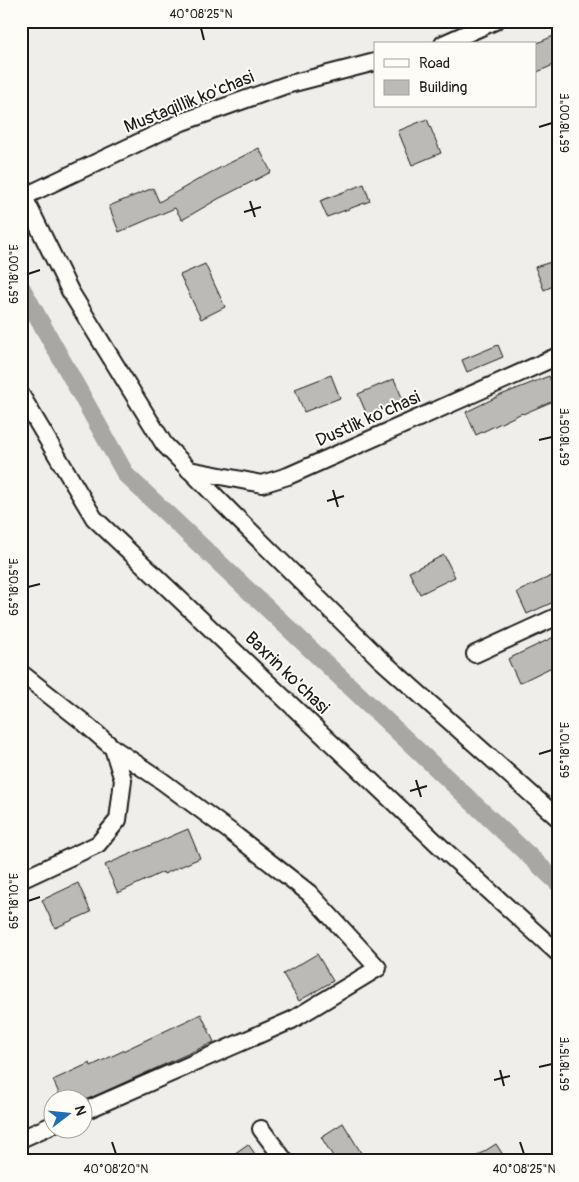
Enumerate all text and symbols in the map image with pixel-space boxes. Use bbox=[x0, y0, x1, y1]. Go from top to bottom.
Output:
text: 40°08'25"N bbox=[169, 7, 233, 22]
legend bbox=[374, 42, 536, 108]
text: Road bbox=[419, 54, 450, 73]
street label: Mustaqillik ko'chasi bbox=[121, 65, 257, 139]
text: Building bbox=[419, 78, 467, 97]
text: 65°18'00"E bbox=[558, 93, 573, 153]
text: 65°18'00"E bbox=[7, 244, 22, 304]
street label: Dustlik ko'chasi bbox=[312, 386, 424, 452]
text: 65°18'05"E bbox=[558, 408, 573, 466]
text: 65°18'05"E bbox=[7, 558, 22, 616]
street label: Baxrin ko'chasi bbox=[240, 627, 334, 719]
text: 65°18'10"E bbox=[558, 722, 573, 778]
text: 65°18'10"E bbox=[7, 873, 22, 929]
text: 65°18'15"E bbox=[558, 1037, 573, 1091]
north arrow bbox=[42, 1090, 92, 1140]
text: N bbox=[71, 1104, 89, 1117]
text: 40°08'20"N bbox=[84, 1162, 148, 1177]
text: 40°08'25"N bbox=[492, 1162, 556, 1177]

